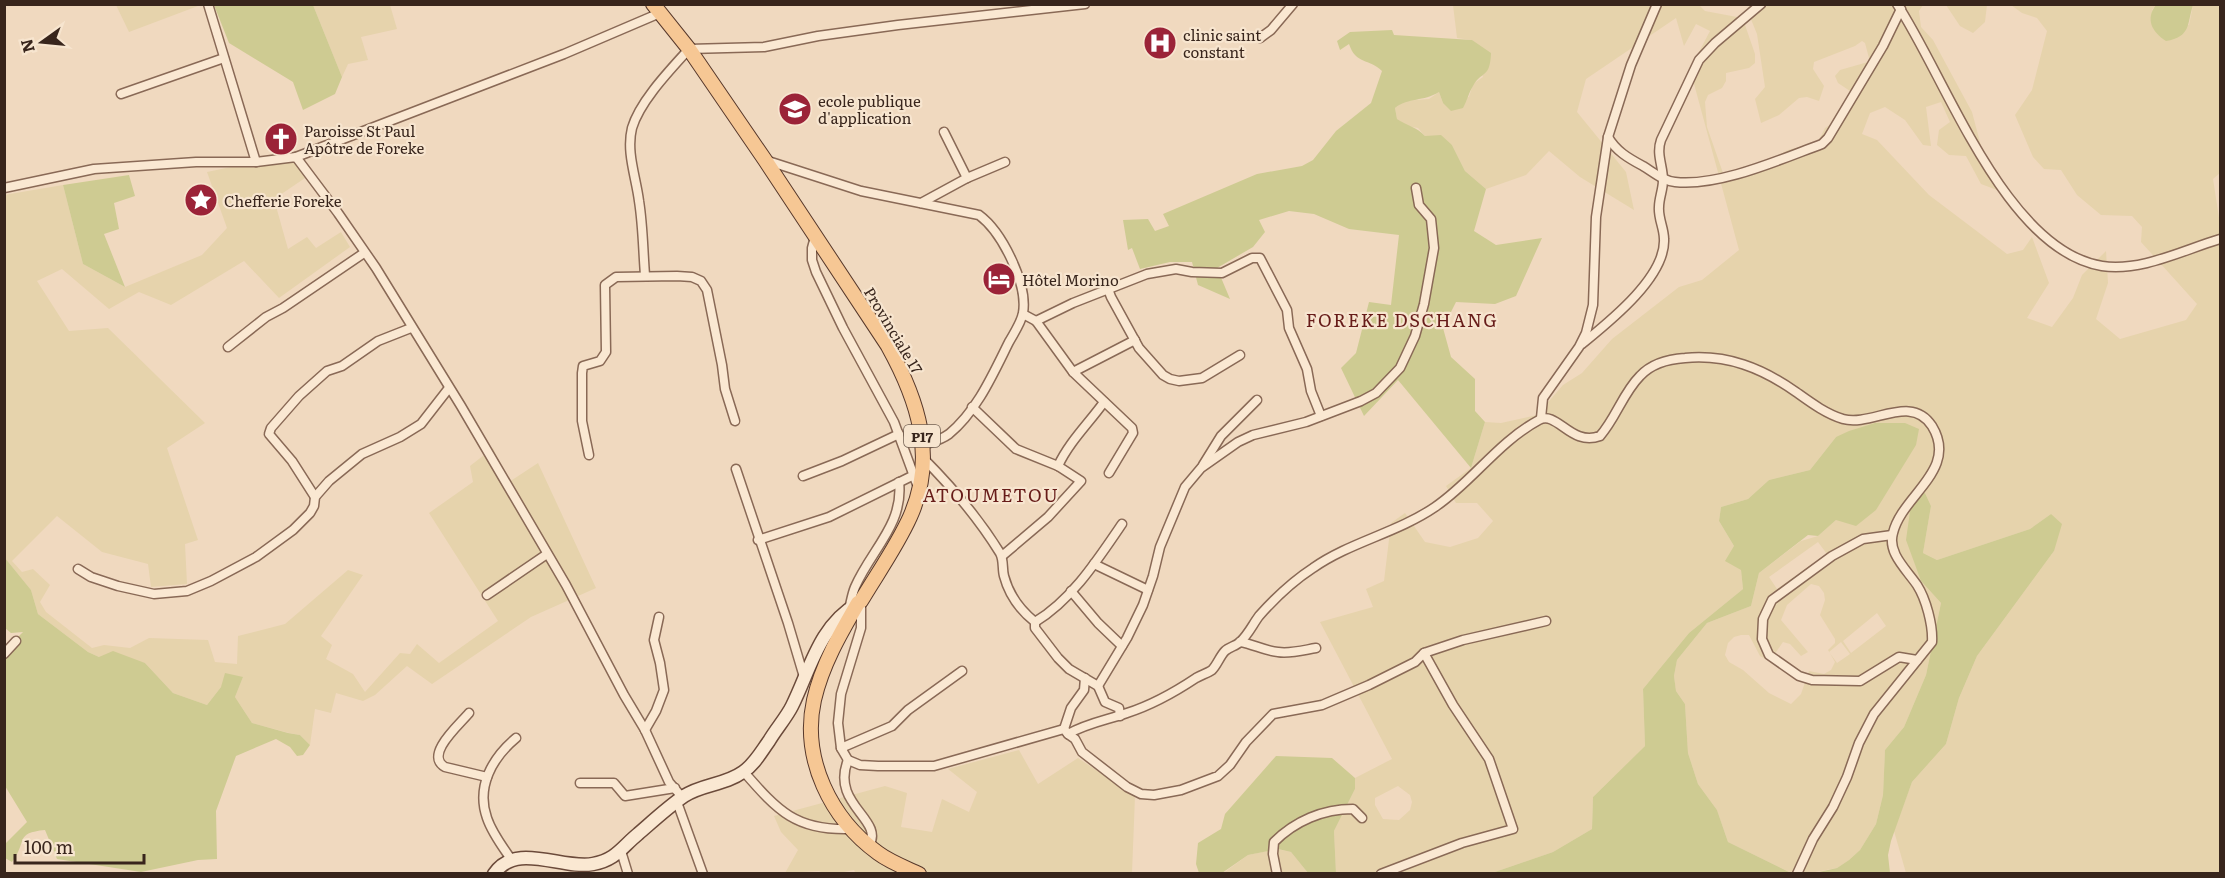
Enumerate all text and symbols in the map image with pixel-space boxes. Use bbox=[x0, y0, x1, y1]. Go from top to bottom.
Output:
north arrow bbox=[12, 12, 72, 72]
place label: clinic saint constant bbox=[1183, 23, 1261, 63]
hospital icon: clinic saint constant bbox=[1142, 25, 1178, 61]
text: N bbox=[13, 37, 40, 56]
place label: ecole publique d'application bbox=[818, 89, 921, 129]
school or university icon: ecole publique d'application bbox=[777, 91, 813, 127]
place label: Paroisse St Paul Apôtre de Foreke bbox=[304, 119, 425, 159]
church icon: Paroisse St Paul Apôtre de Foreke bbox=[263, 121, 299, 157]
place icon: Chefferie Foreke bbox=[183, 182, 219, 218]
place label: Chefferie Foreke bbox=[224, 189, 342, 212]
hotel icon: Hôtel Morino bbox=[981, 261, 1017, 297]
place label: Hôtel Morino bbox=[1022, 268, 1119, 291]
street label: Provinciale 17 bbox=[859, 282, 929, 378]
district label: FOREKE DSCHANG bbox=[1306, 306, 1498, 333]
road number: P17 bbox=[904, 425, 940, 447]
district label: ATOUMETOU bbox=[923, 481, 1059, 508]
scale bar bbox=[15, 827, 144, 865]
text: 100 m bbox=[24, 833, 73, 860]

